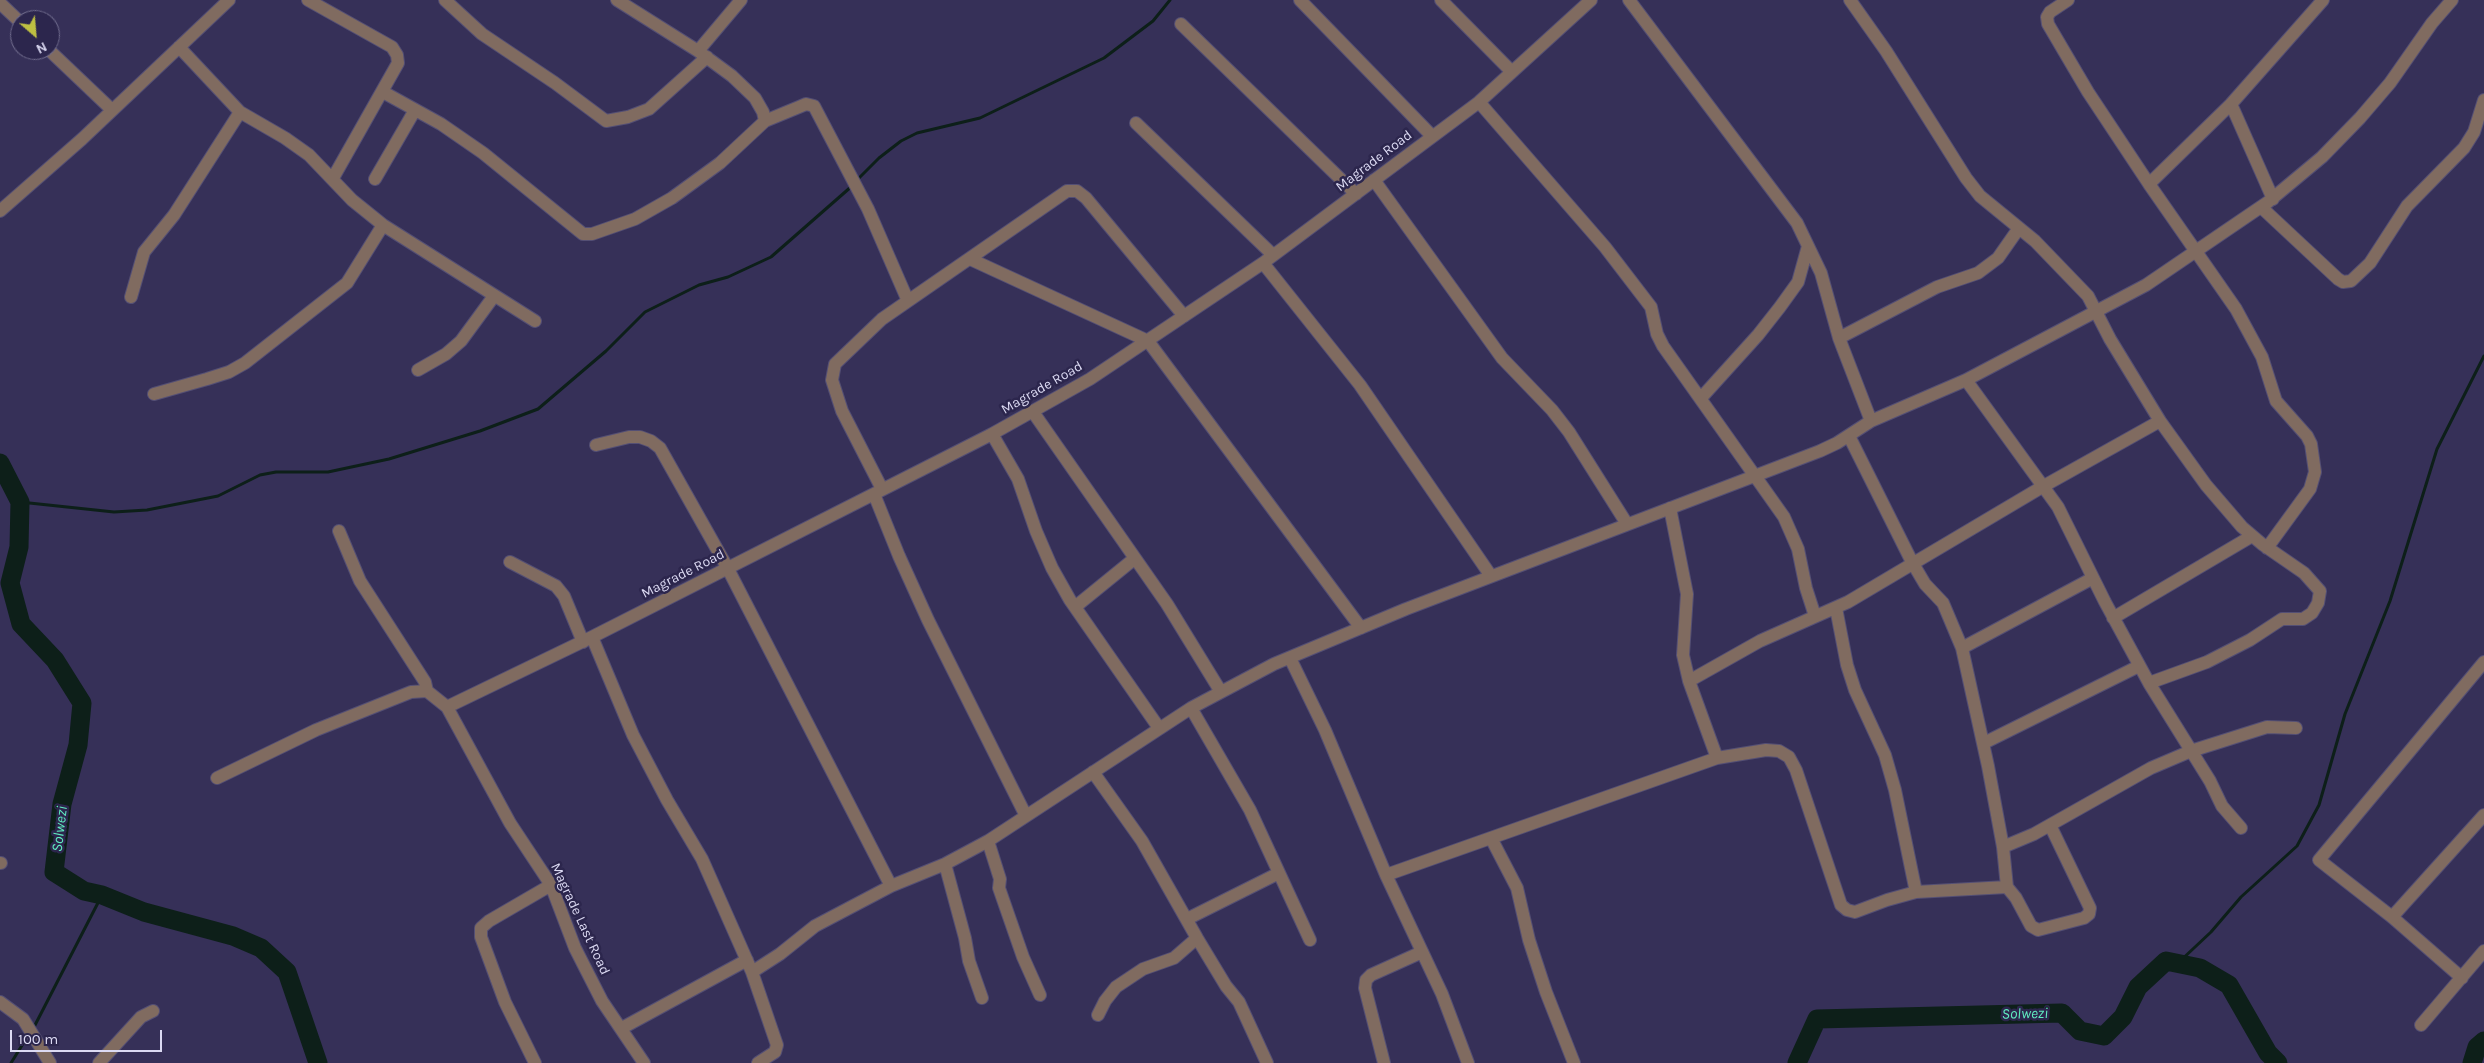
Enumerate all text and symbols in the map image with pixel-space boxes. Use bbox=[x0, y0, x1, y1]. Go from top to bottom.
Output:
north arrow bbox=[10, 10, 60, 60]
text: N bbox=[33, 38, 50, 58]
street label: Magrade Road bbox=[1332, 127, 1416, 195]
street label: Magrade Road bbox=[998, 358, 1086, 418]
street label: Magrade Road bbox=[639, 546, 727, 602]
water label: Solwezi bbox=[48, 805, 72, 853]
street label: Magrade Last Road bbox=[547, 860, 613, 978]
water label: Solwezi bbox=[2002, 1005, 2048, 1023]
scale bar bbox=[12, 1020, 165, 1052]
text: 100 m bbox=[18, 1030, 58, 1048]

